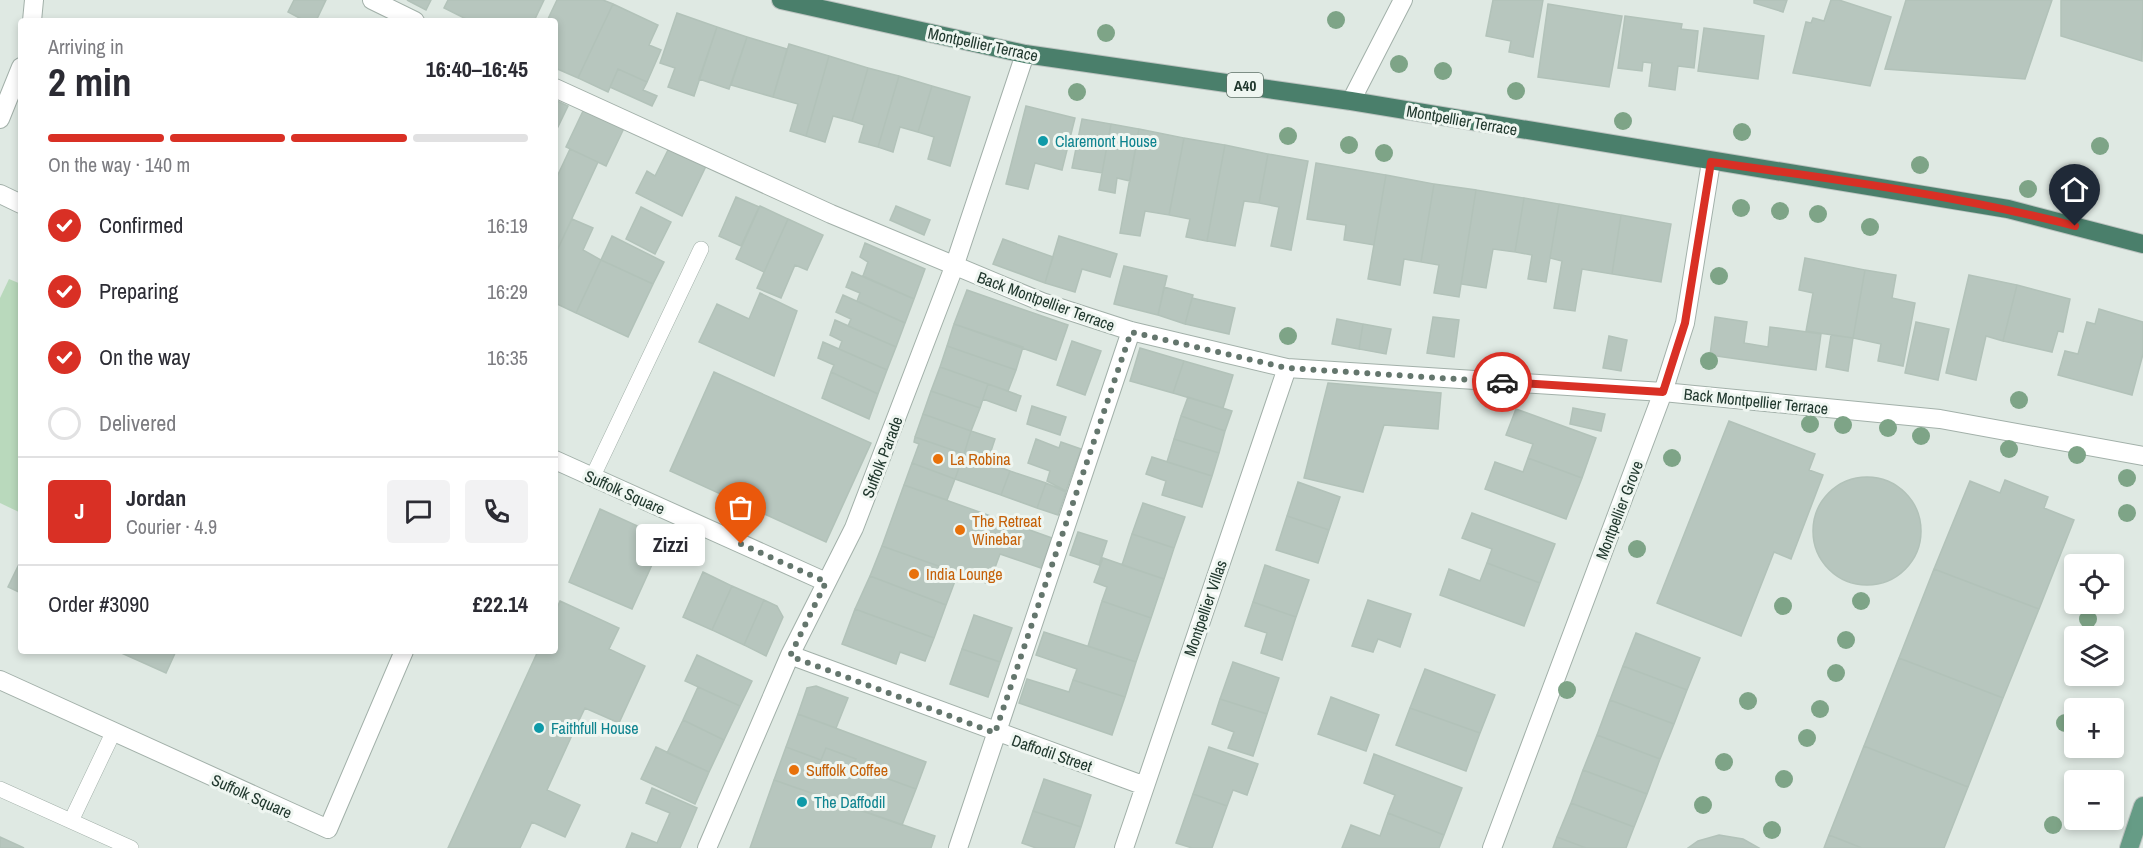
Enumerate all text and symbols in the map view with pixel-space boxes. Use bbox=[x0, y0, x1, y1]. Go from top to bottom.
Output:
street label: Montpellier Terrace bbox=[926, 22, 1040, 66]
text: Arriving in bbox=[48, 33, 124, 60]
text: 16:40–16:45 bbox=[426, 54, 528, 84]
text: 2 min bbox=[48, 56, 132, 108]
road number: A40 bbox=[1227, 73, 1263, 97]
street label: Montpellier Terrace bbox=[1405, 99, 1519, 141]
place label: Claremont House bbox=[1055, 130, 1157, 152]
marker: Claremont House bbox=[1036, 134, 1050, 148]
text: On the way · 140 m bbox=[48, 151, 190, 178]
pin bbox=[2049, 164, 2100, 226]
icon: home bbox=[2058, 173, 2091, 206]
icon: check bbox=[48, 209, 81, 242]
text: Confirmed bbox=[99, 210, 183, 240]
text: 16:19 bbox=[487, 212, 528, 239]
street label: Back Montpellier Terrace bbox=[974, 266, 1118, 336]
icon: check bbox=[48, 275, 81, 308]
text: Preparing bbox=[99, 276, 178, 306]
text: 16:29 bbox=[487, 278, 528, 305]
icon: check bbox=[48, 341, 81, 374]
text: On the way bbox=[99, 342, 190, 372]
text: 16:35 bbox=[487, 344, 528, 371]
courier bbox=[1472, 352, 1532, 412]
icon: car bbox=[1486, 366, 1519, 399]
street label: Back Montpellier Terrace bbox=[1683, 382, 1829, 420]
text: Delivered bbox=[99, 408, 176, 438]
street label: Suffolk Parade bbox=[856, 413, 908, 501]
place label: La Robina bbox=[950, 448, 1011, 470]
marker: La Robina bbox=[931, 452, 945, 466]
street label: Montpellier Grove bbox=[1590, 457, 1648, 563]
street label: Suffolk Square bbox=[581, 464, 669, 520]
button: chat bbox=[387, 480, 450, 543]
button: phone bbox=[465, 480, 528, 543]
pin bbox=[715, 482, 766, 544]
text: Jordan bbox=[126, 483, 186, 513]
icon: bag bbox=[724, 491, 757, 524]
text: J bbox=[74, 496, 85, 526]
place label: The Retreat Winebar bbox=[972, 510, 1042, 550]
text: Courier · 4.9 bbox=[126, 513, 217, 540]
callout: Zizzi bbox=[636, 523, 705, 565]
marker: The Retreat Winebar bbox=[953, 523, 967, 537]
text: Zizzi bbox=[653, 531, 688, 558]
map controls bbox=[2064, 554, 2124, 830]
button: locate bbox=[2064, 554, 2124, 614]
street label: Montpellier Villas bbox=[1178, 557, 1232, 659]
place label: India Lounge bbox=[926, 563, 1003, 585]
marker: India Lounge bbox=[907, 567, 921, 581]
text: Order #3090 bbox=[48, 589, 149, 619]
text: £22.14 bbox=[473, 589, 528, 619]
button: layers bbox=[2064, 626, 2124, 686]
button: + bbox=[2064, 698, 2124, 758]
place label: Faithfull House bbox=[551, 717, 639, 739]
marker: Faithfull House bbox=[532, 721, 546, 735]
street label: Daffodil Street bbox=[1009, 729, 1095, 777]
place label: Suffolk Coffee bbox=[806, 759, 888, 781]
marker: Suffolk Coffee bbox=[787, 763, 801, 777]
street label: Suffolk Square bbox=[208, 768, 296, 824]
button: − bbox=[2064, 770, 2124, 830]
place label: The Daffodil bbox=[814, 791, 885, 813]
marker: The Daffodil bbox=[795, 795, 809, 809]

